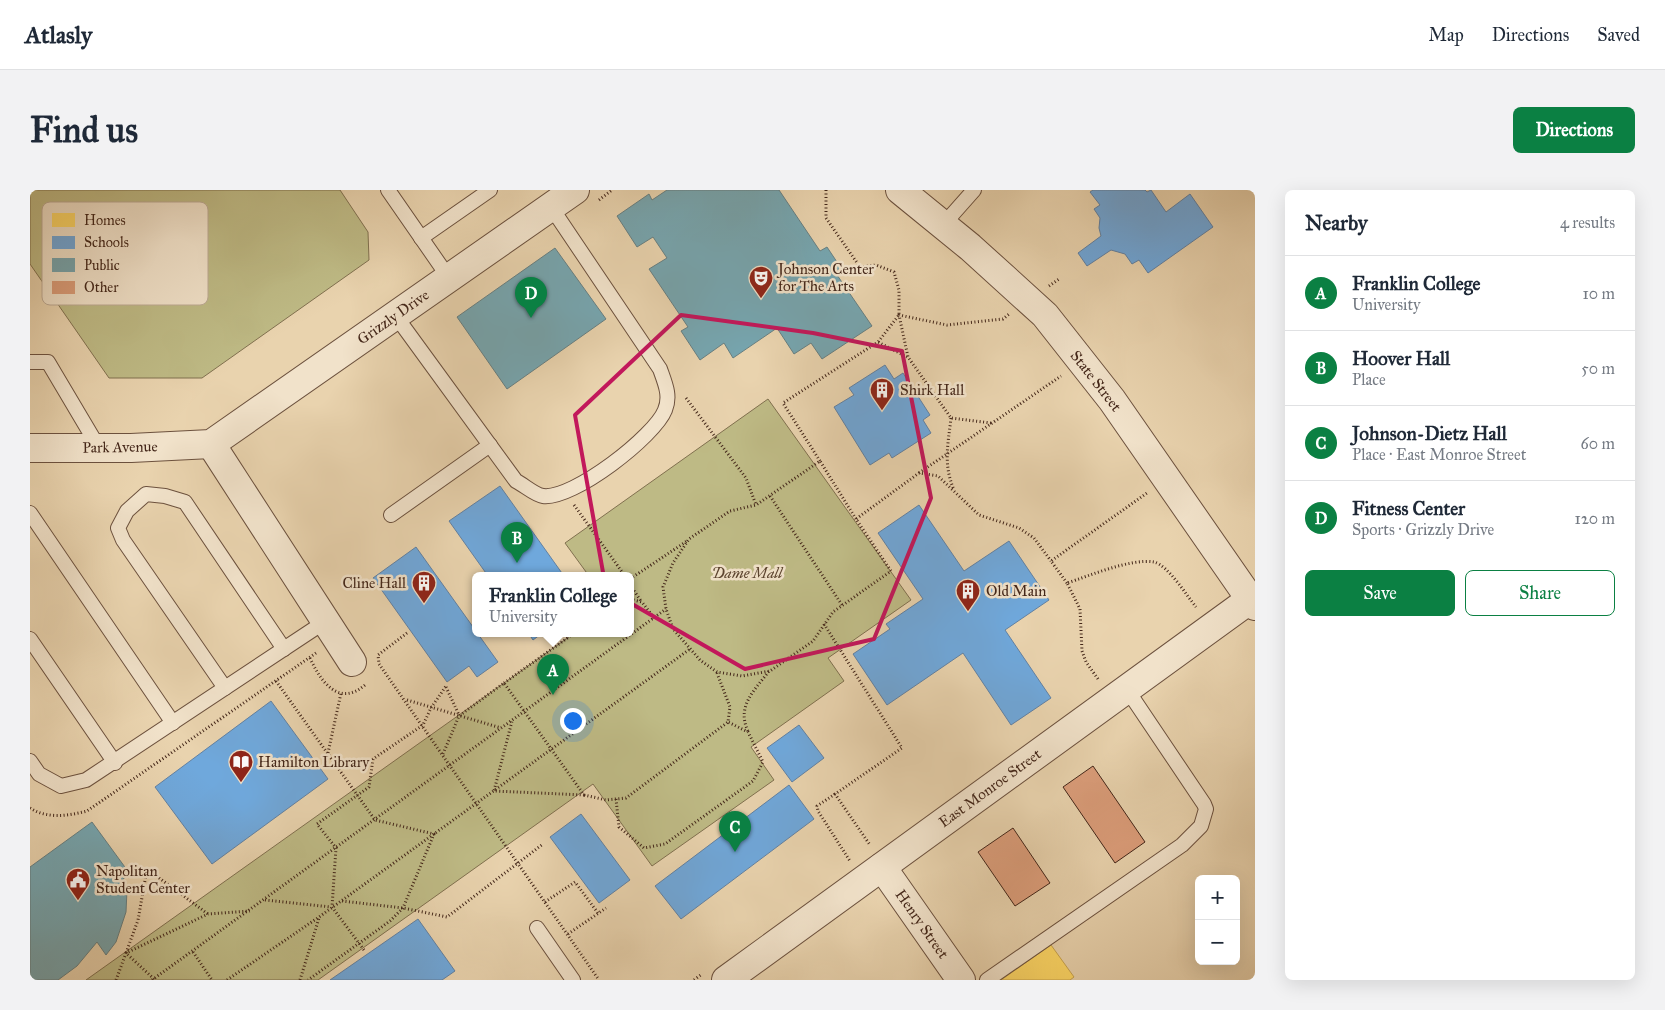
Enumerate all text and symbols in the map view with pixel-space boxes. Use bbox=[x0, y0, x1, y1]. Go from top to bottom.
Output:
text: Atlasly bbox=[25, 20, 92, 50]
text: Map bbox=[1428, 24, 1464, 46]
text: Directions bbox=[1492, 24, 1569, 46]
text: Saved bbox=[1597, 24, 1640, 46]
button: Directions bbox=[1513, 107, 1635, 153]
text: Find us bbox=[30, 109, 138, 152]
legend bbox=[42, 202, 208, 305]
text: Nearby bbox=[1305, 210, 1368, 236]
text: Homes bbox=[84, 212, 126, 229]
text: 4 results bbox=[1560, 213, 1615, 232]
text: Schools bbox=[84, 234, 129, 251]
text: Public bbox=[84, 257, 120, 274]
place label: Johnson Center for The Arts bbox=[776, 260, 874, 295]
theatre icon: Johnson Center for The Arts bbox=[748, 265, 774, 299]
text: Franklin College bbox=[1352, 272, 1480, 295]
pin: D bbox=[515, 277, 547, 318]
text: Other bbox=[84, 279, 119, 296]
text: A bbox=[1316, 284, 1326, 303]
text: 10 m bbox=[1583, 284, 1615, 303]
street label: Grizzly Drive bbox=[354, 286, 432, 348]
text: University bbox=[1352, 295, 1421, 314]
street label: State Street bbox=[1067, 347, 1126, 416]
text: Hoover Hall bbox=[1352, 347, 1450, 370]
text: B bbox=[1316, 359, 1326, 378]
text: 50 m bbox=[1581, 359, 1615, 378]
text: Place bbox=[1352, 370, 1386, 389]
building icon: Shirk Hall bbox=[869, 377, 895, 411]
place label: Shirk Hall bbox=[900, 381, 965, 399]
text: Johnson-Dietz Hall bbox=[1352, 422, 1507, 445]
text: C bbox=[1316, 434, 1326, 453]
text: 60 m bbox=[1581, 434, 1615, 453]
street label: Park Avenue bbox=[82, 437, 158, 457]
text: Place · East Monroe Street bbox=[1352, 445, 1526, 464]
text: Fitness Center bbox=[1352, 497, 1465, 520]
text: D bbox=[1315, 509, 1327, 528]
text: 120 m bbox=[1575, 509, 1615, 528]
text: Sports · Grizzly Drive bbox=[1352, 520, 1494, 539]
pin: B bbox=[501, 522, 533, 563]
park label: Dame Mall bbox=[712, 564, 784, 582]
building icon: Cline Hall bbox=[411, 570, 437, 604]
button: Save bbox=[1305, 570, 1455, 616]
button: Share bbox=[1465, 570, 1615, 616]
popup bbox=[472, 572, 634, 637]
place label: Cline Hall bbox=[343, 574, 407, 592]
building icon: Old Main bbox=[955, 578, 981, 612]
place label: Old Main bbox=[986, 582, 1046, 600]
text: Franklin College bbox=[489, 584, 617, 607]
text: University bbox=[489, 607, 557, 626]
pin: A bbox=[537, 654, 569, 695]
your location bbox=[560, 708, 586, 734]
street label: East Monroe Street bbox=[935, 744, 1045, 831]
library icon: Hamilton Library bbox=[228, 749, 254, 783]
place label: Hamilton Library bbox=[258, 753, 370, 771]
pin: C bbox=[719, 811, 751, 852]
place label: Napolitan Student Center bbox=[96, 862, 190, 897]
public building icon: Napolitan Student Center bbox=[65, 867, 91, 901]
map controls bbox=[1195, 875, 1240, 965]
button: + bbox=[1195, 875, 1240, 920]
street label: Henry Street bbox=[892, 886, 953, 963]
button: − bbox=[1195, 920, 1240, 965]

